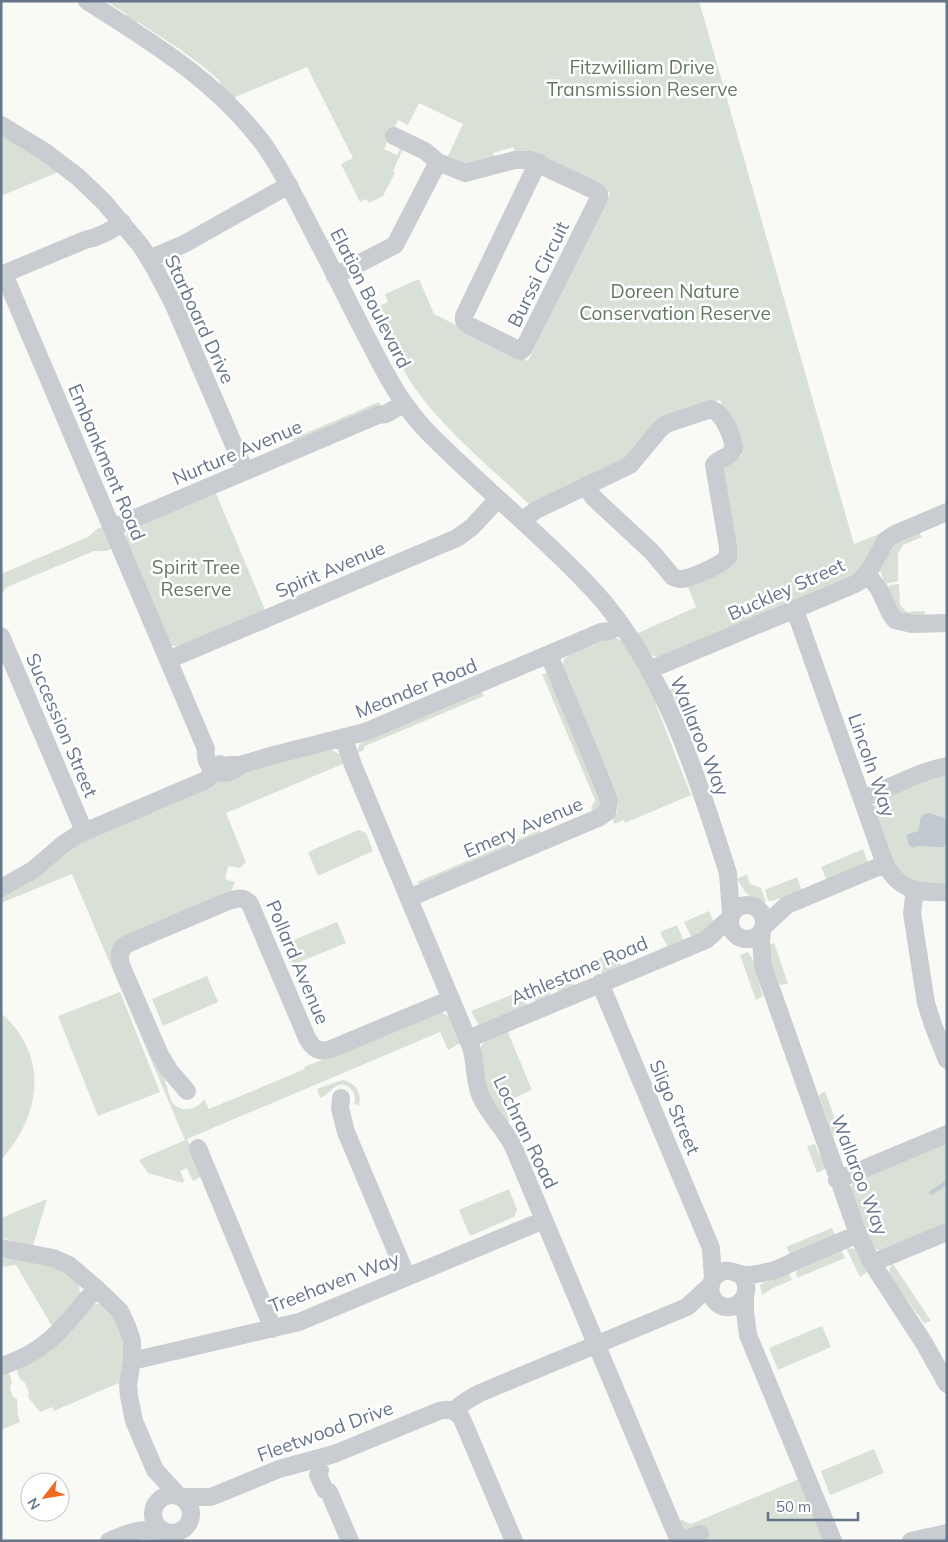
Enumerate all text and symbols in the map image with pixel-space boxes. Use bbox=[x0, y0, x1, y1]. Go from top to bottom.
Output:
park label: Fitzwilliam Drive Transmission Reserve bbox=[546, 55, 738, 101]
street label: Burssi Circuit bbox=[502, 217, 574, 331]
street label: Elation Boulevard bbox=[325, 224, 417, 372]
street label: Starboard Drive bbox=[160, 251, 240, 387]
park label: Doreen Nature Conservation Reserve bbox=[579, 279, 771, 325]
street label: Embankment Road bbox=[63, 380, 151, 544]
street label: Nurture Avenue bbox=[169, 414, 305, 490]
street label: Spirit Avenue bbox=[271, 535, 389, 603]
street label: Buckley Street bbox=[724, 552, 848, 625]
park label: Spirit Tree Reserve bbox=[152, 555, 240, 601]
street label: Succession Street bbox=[21, 649, 103, 801]
street label: Meander Road bbox=[352, 653, 480, 723]
street label: Wallaroo Way bbox=[665, 673, 735, 799]
street label: Lincoln Way bbox=[843, 710, 901, 820]
street label: Emery Avenue bbox=[460, 791, 586, 863]
street label: Pollard Avenue bbox=[261, 896, 335, 1028]
street label: Athlestane Road bbox=[507, 930, 651, 1010]
street label: Sligo Street bbox=[644, 1056, 706, 1158]
street label: Lochran Road bbox=[488, 1072, 564, 1192]
street label: Wallaroo Way bbox=[826, 1112, 894, 1238]
street label: Treehaven Way bbox=[265, 1246, 403, 1318]
street label: Fleetwood Drive bbox=[254, 1395, 396, 1467]
north arrow bbox=[20, 1472, 70, 1522]
scale bar bbox=[768, 1490, 858, 1522]
text: N bbox=[23, 1495, 44, 1513]
text: 50 m bbox=[776, 1497, 811, 1516]

